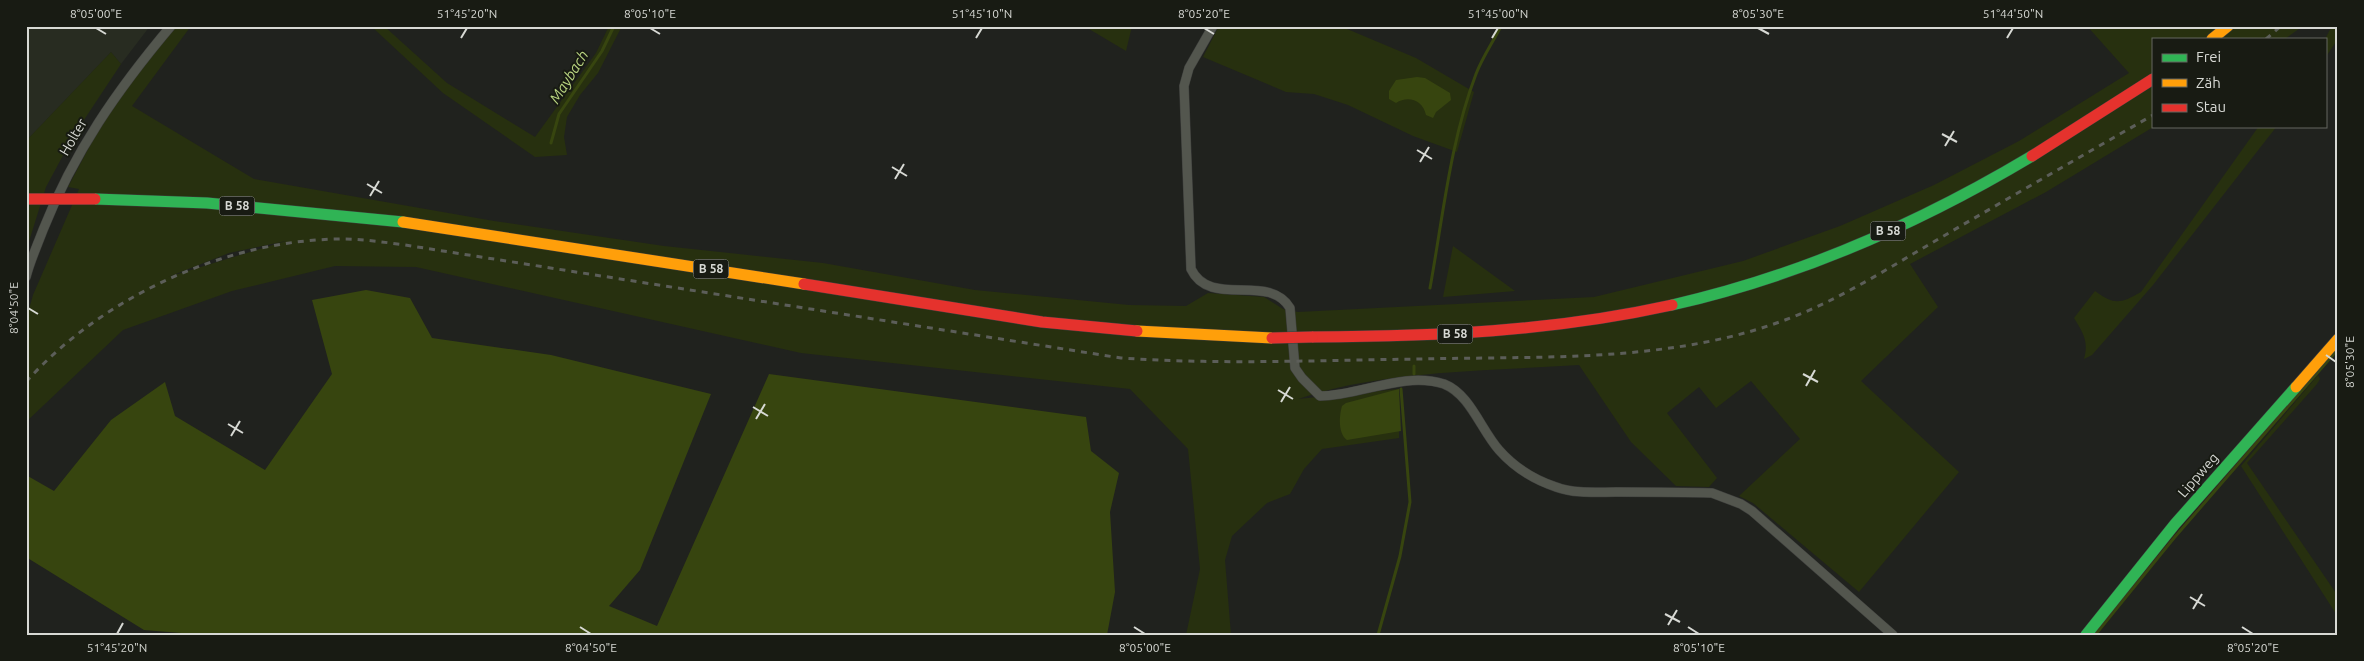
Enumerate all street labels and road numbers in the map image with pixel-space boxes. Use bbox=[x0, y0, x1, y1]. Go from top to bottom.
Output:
street label: Holter bbox=[56, 115, 90, 158]
road number: B 58 bbox=[220, 197, 254, 216]
road number: B 58 bbox=[1870, 222, 1906, 240]
road number: B 58 bbox=[694, 260, 728, 278]
road number: B 58 bbox=[1438, 324, 1472, 344]
street label: Lippweg bbox=[2174, 450, 2222, 500]

